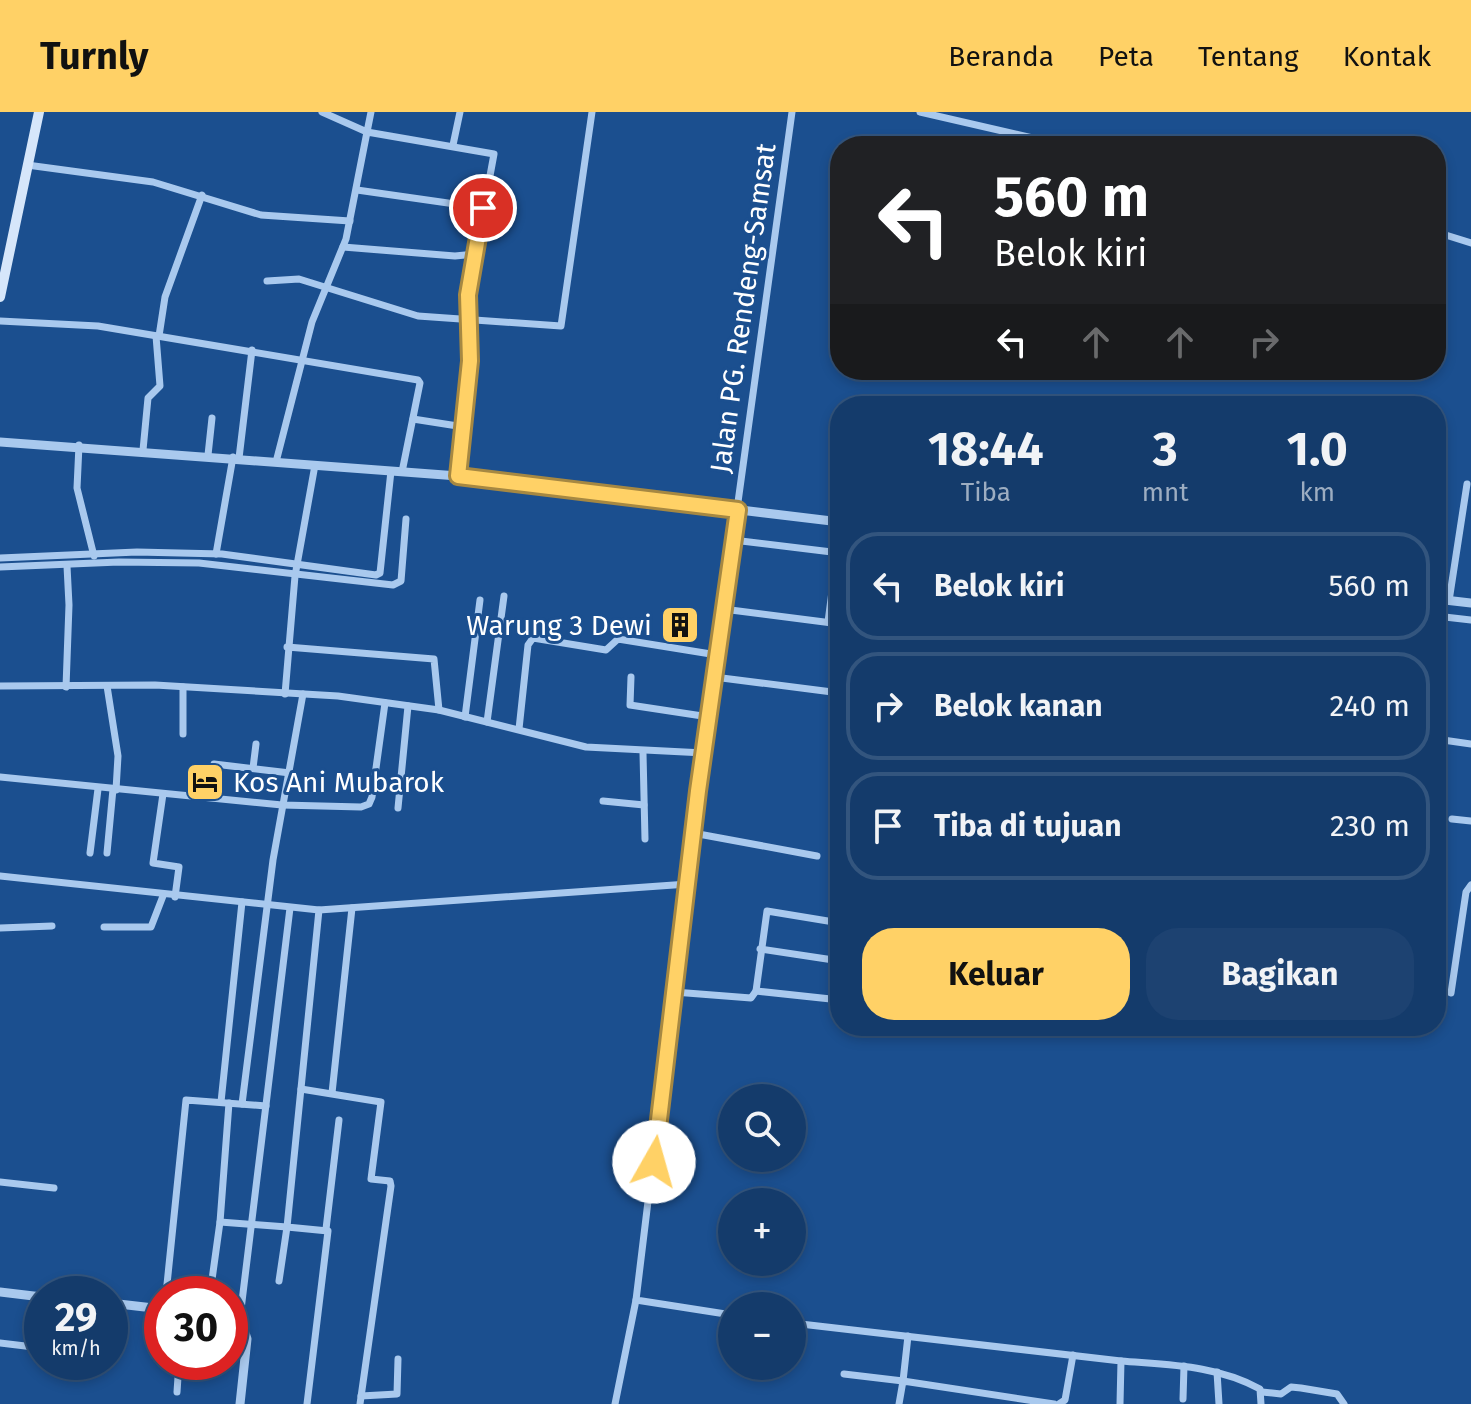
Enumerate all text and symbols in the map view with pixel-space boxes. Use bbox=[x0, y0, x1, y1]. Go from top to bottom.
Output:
text: Turnly bbox=[40, 33, 149, 79]
text: Beranda bbox=[948, 40, 1054, 73]
text: Peta bbox=[1098, 40, 1154, 73]
text: Tentang bbox=[1198, 40, 1299, 73]
text: Kontak bbox=[1343, 40, 1431, 73]
street label: Jalan PG. Rendeng-Samsat bbox=[704, 140, 783, 475]
text: 560 m bbox=[994, 164, 1149, 231]
icon: left bbox=[862, 168, 966, 272]
pin bbox=[449, 174, 517, 242]
icon: arrive bbox=[461, 186, 505, 230]
text: Belok kiri bbox=[994, 232, 1148, 276]
icon: left bbox=[990, 320, 1034, 364]
icon: ahead bbox=[1074, 320, 1118, 364]
icon: ahead bbox=[1158, 320, 1202, 364]
icon: right bbox=[1242, 320, 1286, 364]
text: 18:44 bbox=[928, 420, 1044, 478]
text: 3 bbox=[1153, 420, 1178, 478]
text: 1.0 bbox=[1287, 420, 1348, 478]
text: Tiba bbox=[961, 477, 1011, 508]
text: mnt bbox=[1142, 477, 1189, 508]
text: km bbox=[1300, 477, 1335, 508]
icon: left bbox=[866, 564, 910, 608]
text: Belok kiri bbox=[934, 568, 1065, 604]
text: 560 m bbox=[1329, 568, 1410, 604]
building icon: Warung 3 Dewi bbox=[659, 604, 701, 646]
place label: Warung 3 Dewi bbox=[466, 609, 652, 642]
icon: right bbox=[866, 684, 910, 728]
text: Belok kanan bbox=[934, 688, 1103, 724]
text: 240 m bbox=[1330, 688, 1410, 724]
hotel icon: Kos Ani Mubarok bbox=[184, 761, 226, 803]
place label: Kos Ani Mubarok bbox=[233, 766, 445, 799]
icon: arrive bbox=[866, 804, 910, 848]
text: Tiba di tujuan bbox=[934, 808, 1121, 844]
text: 230 m bbox=[1330, 808, 1410, 844]
button: Keluar bbox=[862, 928, 1130, 1020]
button: Bagikan bbox=[1146, 928, 1414, 1020]
map controls bbox=[718, 1084, 806, 1380]
button: search bbox=[718, 1084, 806, 1172]
position arrow bbox=[612, 1120, 696, 1204]
button: + bbox=[718, 1188, 806, 1276]
speed limit sign: 30 bbox=[144, 1276, 248, 1380]
button: − bbox=[718, 1292, 806, 1380]
text: 29 bbox=[55, 1294, 97, 1342]
text: km/h bbox=[51, 1336, 101, 1360]

